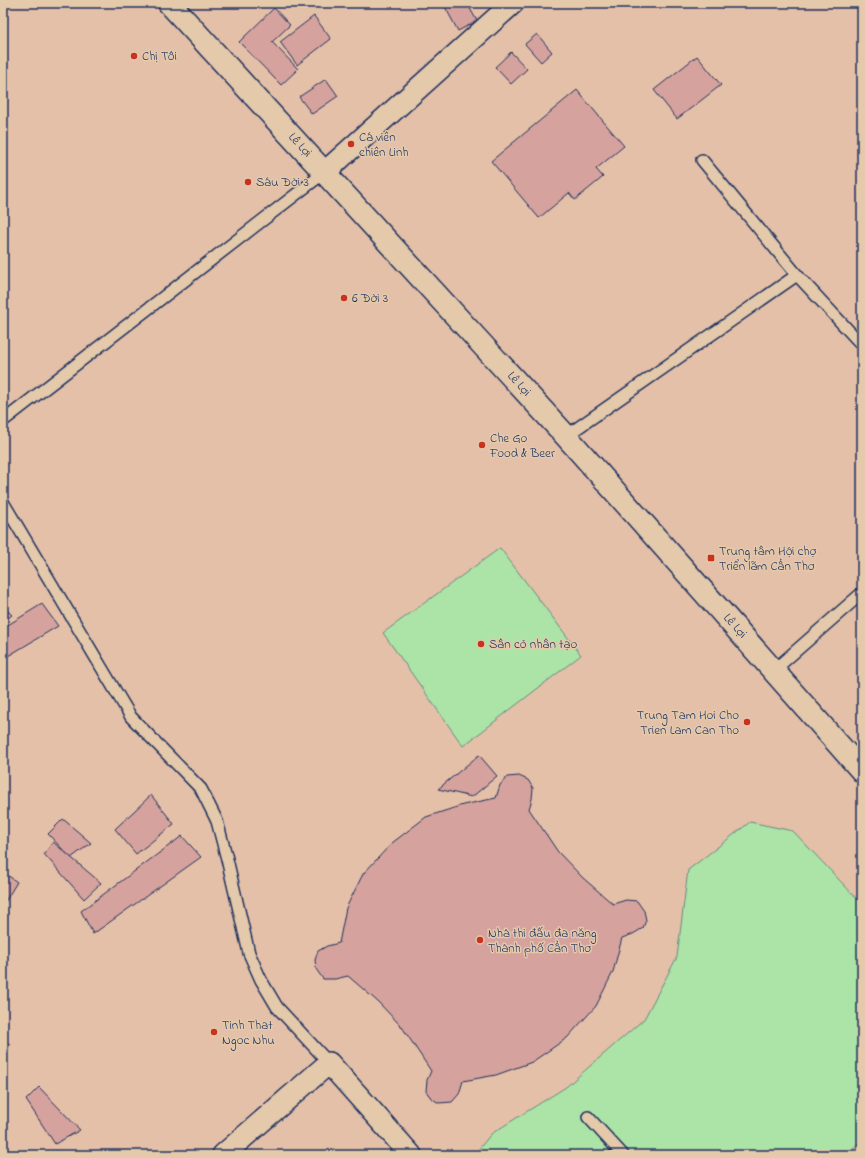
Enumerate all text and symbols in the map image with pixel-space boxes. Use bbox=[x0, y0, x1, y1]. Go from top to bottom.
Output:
place label: Chị Tôi bbox=[142, 47, 177, 66]
marker: Chị Tôi bbox=[129, 51, 139, 61]
street label: Lê Lợi bbox=[284, 128, 316, 162]
place label: Cá viên chiên Linh bbox=[359, 128, 409, 162]
marker: Cá viên chiên Linh bbox=[346, 139, 356, 149]
place label: Sáu Đời 3 bbox=[256, 173, 309, 192]
marker: Sáu Đời 3 bbox=[243, 177, 253, 187]
place label: 6 Đời 3 bbox=[352, 289, 388, 308]
marker: 6 Đời 3 bbox=[339, 293, 349, 303]
street label: Lê Lợi bbox=[503, 367, 535, 401]
place label: Che Go Food & Beer bbox=[489, 429, 556, 463]
marker: Che Go Food & Beer bbox=[477, 440, 487, 450]
place label: Trung tâm Hội chợ Triển lãm Cần Thơ bbox=[719, 542, 817, 576]
marker: Trung tâm Hội chợ Triển lãm Cần Thơ bbox=[706, 553, 716, 563]
street label: Lê Lợi bbox=[719, 609, 751, 643]
place label: Sân cỏ nhân tạo bbox=[489, 635, 577, 654]
marker: Sân cỏ nhân tạo bbox=[476, 639, 486, 649]
place label: Trung Tam Hoi Cho Trien Lam Can Tho bbox=[637, 706, 739, 740]
marker: Trung Tam Hoi Cho Trien Lam Can Tho bbox=[742, 717, 752, 727]
place label: Nhà thi đấu đa năng Thành phố Cần Thơ bbox=[488, 924, 597, 958]
marker: Nhà thi đấu đa năng Thành phố Cần Thơ bbox=[475, 935, 485, 945]
place label: Tinh That Ngoc Nhu bbox=[222, 1016, 275, 1051]
marker: Tinh That Ngoc Nhu bbox=[209, 1027, 219, 1037]

